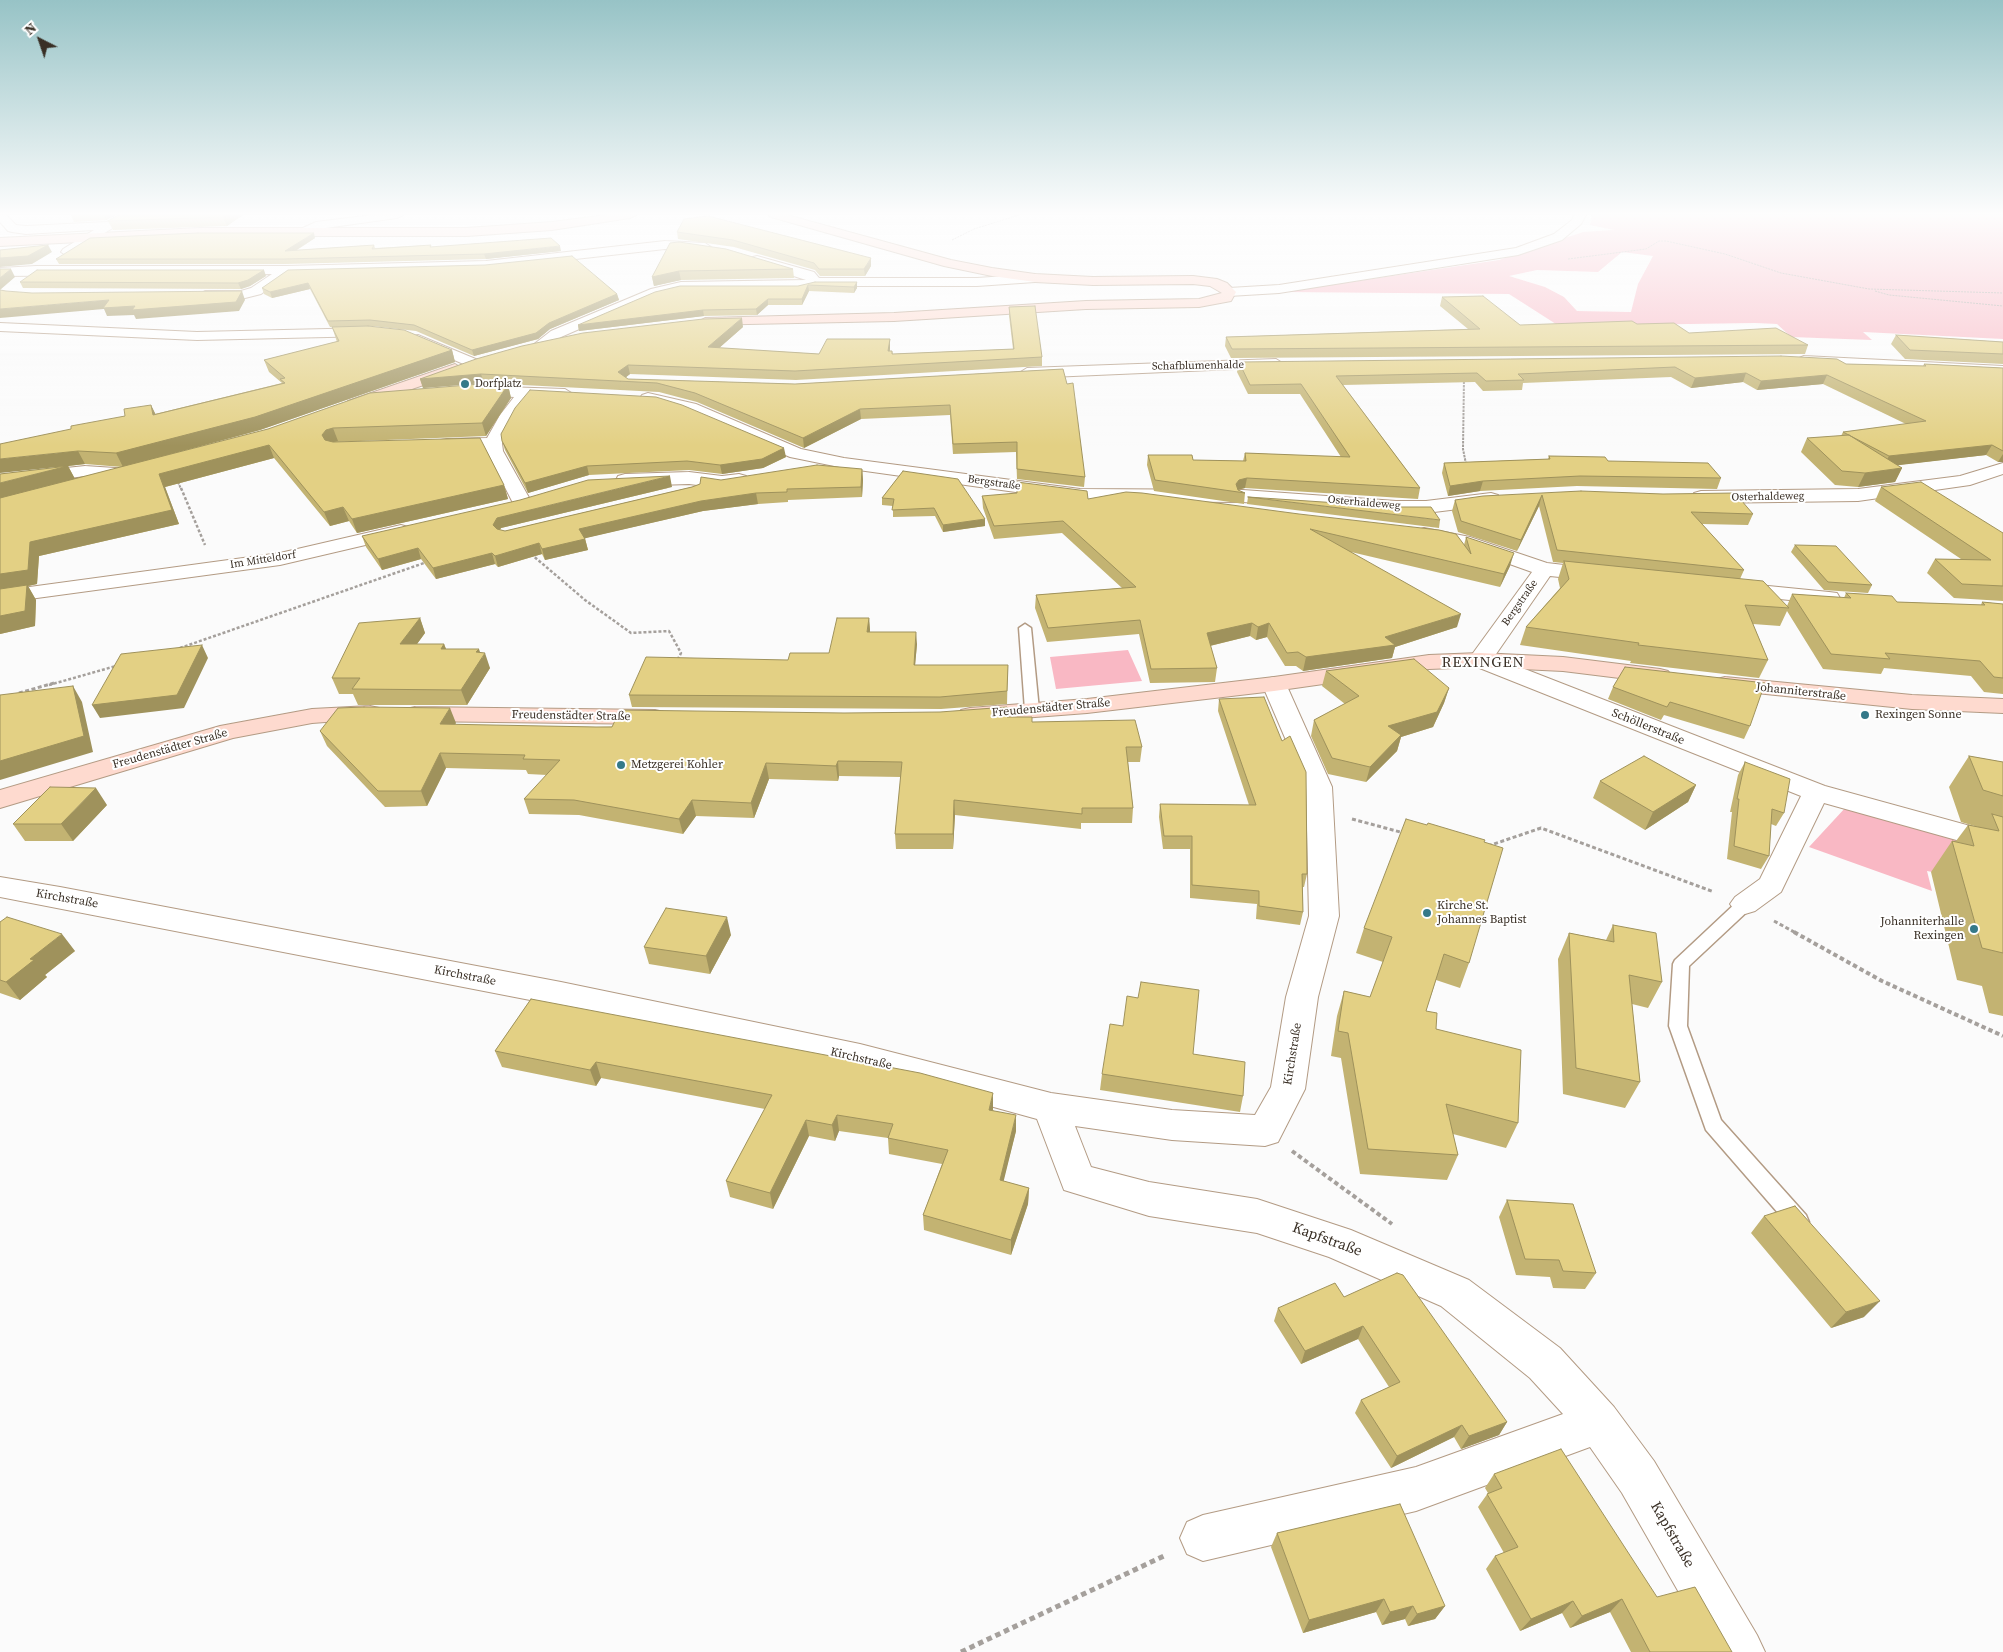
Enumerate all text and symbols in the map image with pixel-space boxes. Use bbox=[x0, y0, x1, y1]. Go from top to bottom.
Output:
north arrow bbox=[15, 15, 65, 65]
text: N bbox=[20, 18, 41, 40]
street label: Schafblumenhalde bbox=[1152, 359, 1244, 373]
place label: Dorfplatz bbox=[475, 377, 521, 391]
marker: Dorfplatz bbox=[459, 378, 471, 390]
street label: Bergstraße bbox=[967, 473, 1021, 493]
street label: Osterhaldeweg bbox=[1731, 490, 1805, 504]
street label: Osterhaldeweg bbox=[1327, 493, 1401, 513]
street label: Im Mitteldorf bbox=[229, 548, 297, 572]
street label: Bergstraße bbox=[1499, 577, 1541, 629]
district label: REXINGEN bbox=[1441, 654, 1525, 672]
street label: Johanniterstraße bbox=[1755, 680, 1847, 704]
street label: Freudenstädter Straße bbox=[991, 696, 1111, 720]
street label: Schöllerstraße bbox=[1610, 706, 1686, 748]
street label: Freudenstädter Straße bbox=[511, 708, 631, 724]
place label: Rexingen Sonne bbox=[1875, 708, 1962, 722]
marker: Rexingen Sonne bbox=[1859, 709, 1871, 721]
street label: Freudenstädter Straße bbox=[111, 726, 229, 772]
place label: Metzgerei Kohler bbox=[631, 758, 723, 772]
marker: Metzgerei Kohler bbox=[615, 759, 627, 771]
street label: Kirchstraße bbox=[35, 886, 99, 912]
place label: Kirche St. Johannes Baptist bbox=[1437, 899, 1527, 927]
marker: Kirche St. Johannes Baptist bbox=[1421, 907, 1433, 919]
place label: Johanniterhalle Rexingen bbox=[1880, 915, 1964, 943]
marker: Johanniterhalle Rexingen bbox=[1968, 923, 1980, 935]
street label: Kirchstraße bbox=[433, 963, 497, 989]
street label: Kirchstraße bbox=[1281, 1022, 1305, 1086]
street label: Kirchstraße bbox=[829, 1045, 893, 1073]
street label: Kapfstraße bbox=[1290, 1219, 1364, 1261]
street label: Kapfstraße bbox=[1646, 1499, 1698, 1571]

